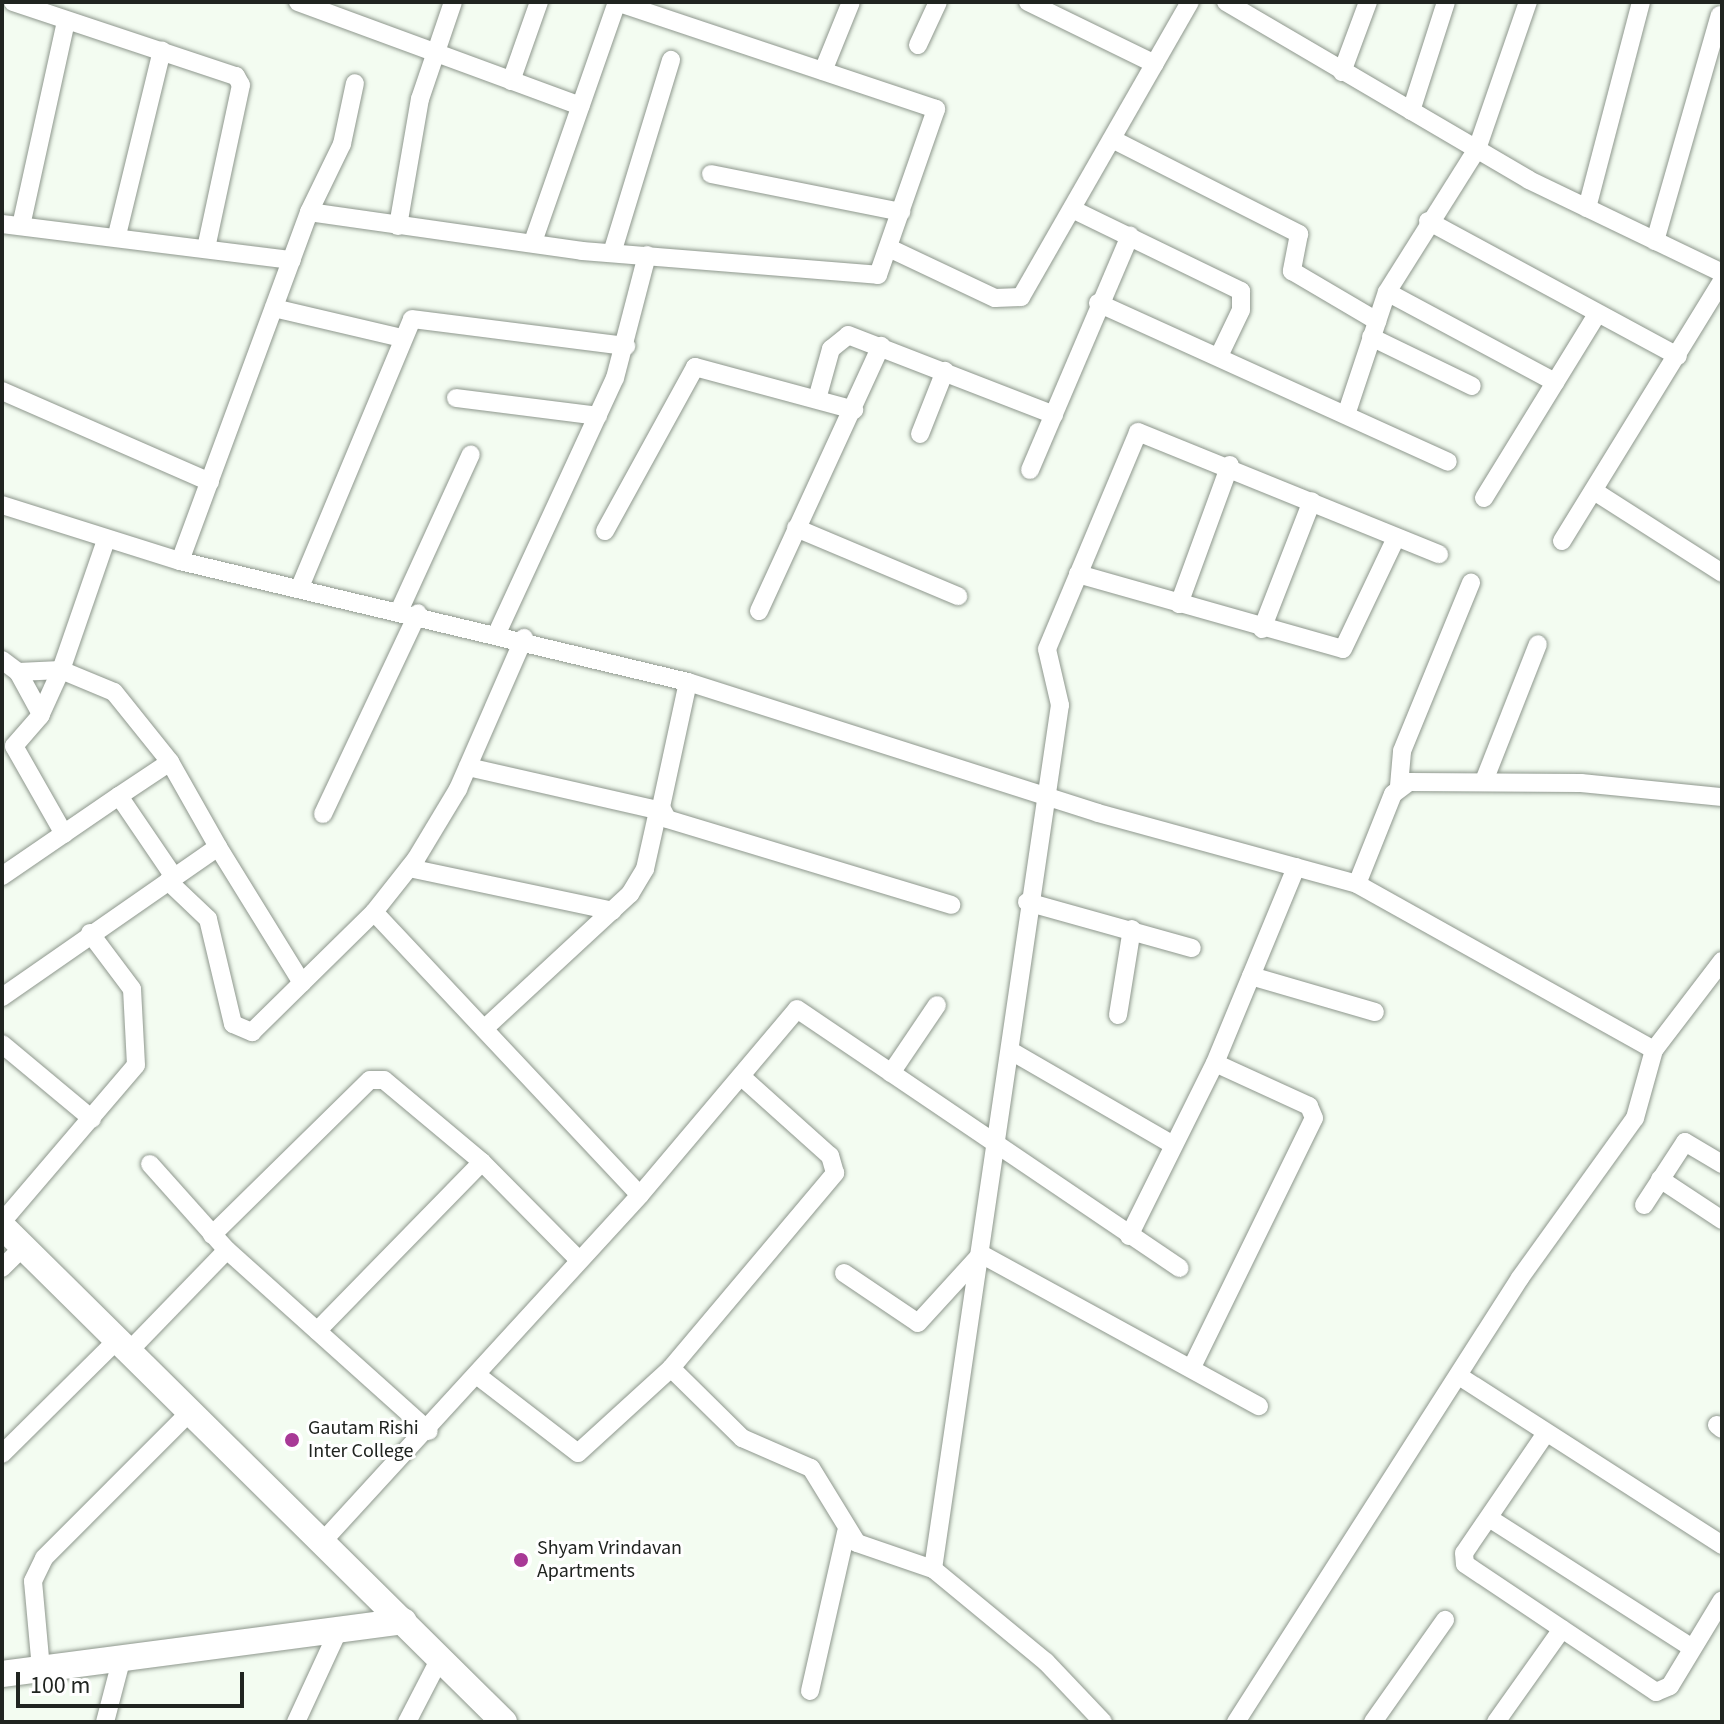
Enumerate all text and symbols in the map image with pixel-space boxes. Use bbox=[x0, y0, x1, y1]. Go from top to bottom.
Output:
place label: Gautam Rishi Inter College bbox=[308, 1416, 419, 1463]
marker: Gautam Rishi Inter College bbox=[283, 1431, 301, 1449]
place label: Shyam Vrindavan Apartments bbox=[537, 1536, 682, 1583]
marker: Shyam Vrindavan Apartments bbox=[512, 1551, 530, 1569]
scale bar bbox=[20, 1656, 248, 1706]
text: 100 m bbox=[30, 1668, 90, 1703]

